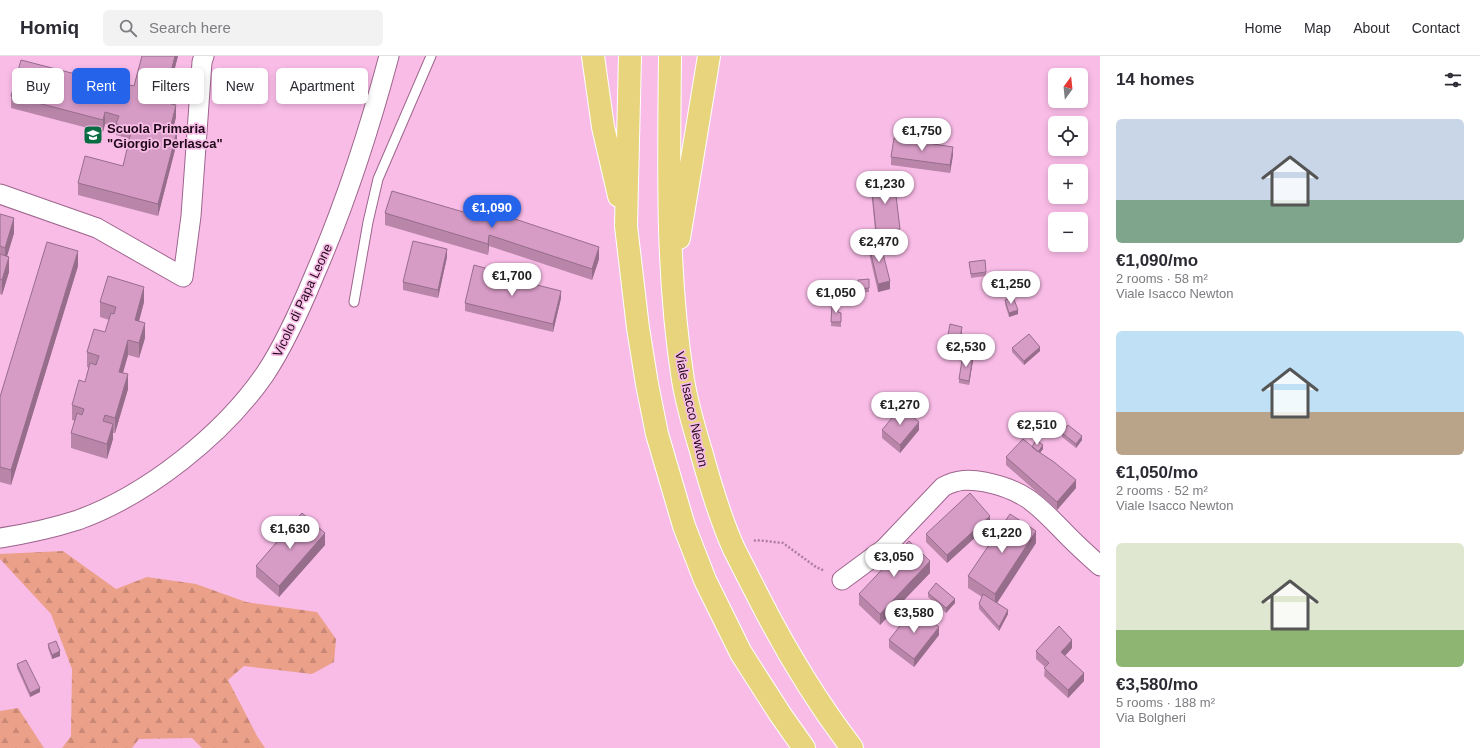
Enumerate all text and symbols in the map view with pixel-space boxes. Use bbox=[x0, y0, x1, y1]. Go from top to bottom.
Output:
search box bbox=[103, 10, 383, 46]
text: Homiq bbox=[20, 17, 79, 38]
icon: search bbox=[117, 17, 139, 39]
text: Search here bbox=[149, 19, 231, 36]
text: Home bbox=[1245, 20, 1282, 36]
text: Map bbox=[1304, 20, 1331, 36]
text: About bbox=[1353, 20, 1390, 36]
text: Contact bbox=[1412, 20, 1460, 36]
chip: Buy bbox=[12, 68, 64, 104]
chip: Rent bbox=[72, 68, 130, 104]
chip: Filters bbox=[138, 68, 204, 104]
chip: New bbox=[212, 68, 268, 104]
chip: Apartment bbox=[276, 68, 368, 104]
north arrow bbox=[1048, 68, 1088, 108]
map controls bbox=[1048, 68, 1088, 252]
icon: filters bbox=[1442, 69, 1464, 91]
text: 14 homes bbox=[1116, 70, 1194, 89]
button: locate bbox=[1048, 116, 1088, 156]
pin: €1,750 bbox=[889, 118, 955, 152]
place label: Scuola Primaria "Giorgio Perlasca" bbox=[107, 121, 223, 151]
text: €1,750 bbox=[902, 123, 942, 138]
school or university icon: Scuola Primaria "Giorgio Perlasca" bbox=[82, 124, 104, 146]
icon: home bbox=[1254, 145, 1326, 217]
button: + bbox=[1048, 164, 1088, 204]
pin: €1,230 bbox=[852, 171, 918, 205]
text: €1,230 bbox=[865, 176, 905, 191]
pin: €1,090 bbox=[459, 195, 525, 229]
text: €1,090 bbox=[472, 200, 512, 215]
button: − bbox=[1048, 212, 1088, 252]
pin: €2,470 bbox=[846, 229, 912, 263]
text: €2,470 bbox=[859, 234, 899, 249]
street label: Vicolo di Papa Leone bbox=[270, 241, 335, 359]
text: €1,090/mo bbox=[1116, 251, 1198, 270]
pin: €1,700 bbox=[479, 263, 545, 297]
text: €1,700 bbox=[492, 268, 532, 283]
pin: €1,250 bbox=[978, 271, 1044, 305]
text: 2 rooms · 58 m² bbox=[1116, 271, 1208, 286]
text: €1,250 bbox=[991, 276, 1031, 291]
pin: €1,050 bbox=[803, 280, 869, 314]
text: €1,050 bbox=[816, 285, 856, 300]
text: Viale Isacco Newton bbox=[1116, 286, 1234, 301]
pin: €2,530 bbox=[933, 334, 999, 368]
text: €2,530 bbox=[946, 339, 986, 354]
street label: Viale Isacco Newton bbox=[672, 350, 711, 468]
icon: home bbox=[1254, 357, 1326, 429]
pin: €1,270 bbox=[867, 392, 933, 426]
text: €1,270 bbox=[880, 397, 920, 412]
pin: €2,510 bbox=[1004, 412, 1070, 446]
text: €2,510 bbox=[1017, 417, 1057, 432]
text: €1,050/mo bbox=[1116, 463, 1198, 482]
text: 2 rooms · 52 m² bbox=[1116, 483, 1208, 498]
text: Viale Isacco Newton bbox=[1116, 498, 1234, 513]
pin: €1,630 bbox=[257, 516, 323, 550]
pin: €1,220 bbox=[969, 520, 1035, 554]
text: €1,630 bbox=[270, 521, 310, 536]
text: €1,220 bbox=[982, 525, 1022, 540]
pin: €3,050 bbox=[861, 544, 927, 578]
text: €3,050 bbox=[874, 549, 914, 564]
icon: home bbox=[1254, 569, 1326, 641]
pin: €3,580 bbox=[881, 600, 947, 634]
text: €3,580 bbox=[894, 605, 934, 620]
text: €3,580/mo bbox=[1116, 675, 1198, 694]
text: 5 rooms · 188 m² bbox=[1116, 695, 1215, 710]
text: Via Bolgheri bbox=[1116, 710, 1186, 725]

